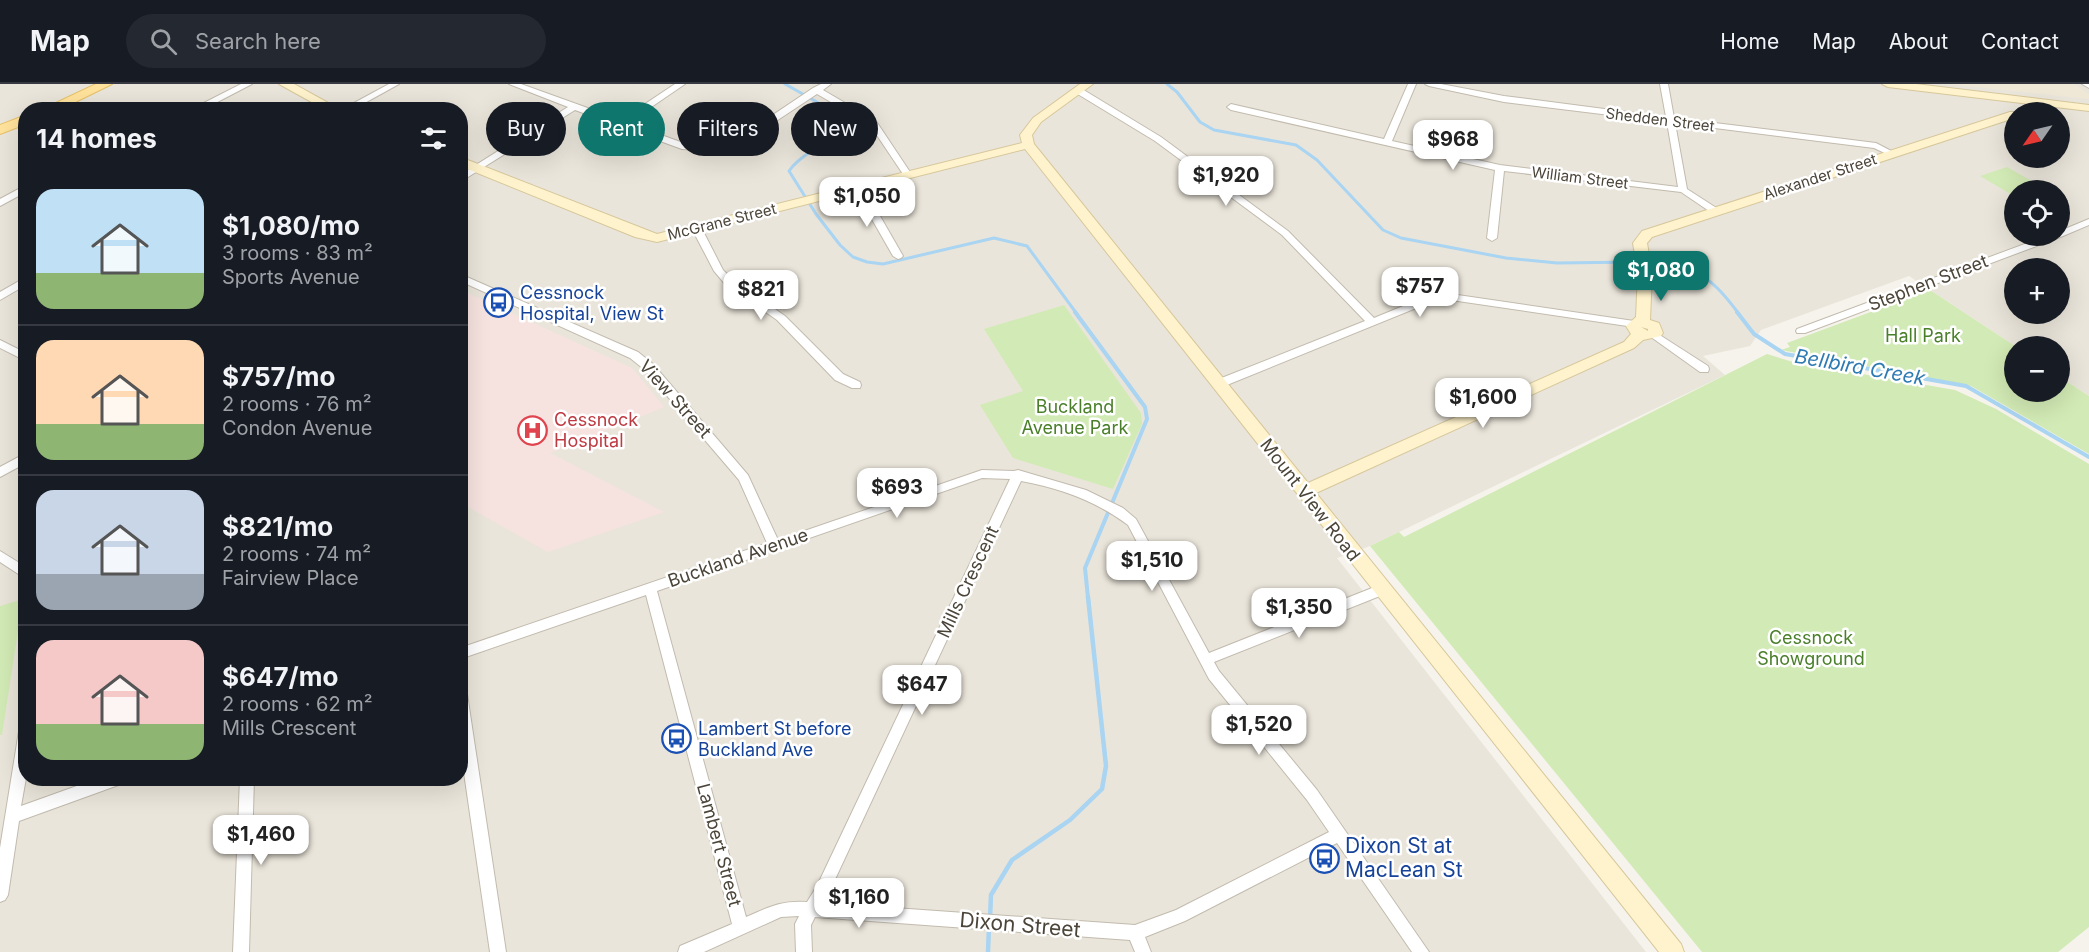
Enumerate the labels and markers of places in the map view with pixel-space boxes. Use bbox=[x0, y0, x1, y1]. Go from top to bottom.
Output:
pin: $968 bbox=[1417, 120, 1489, 171]
pin: $1,920 bbox=[1177, 156, 1275, 207]
pin: $1,050 bbox=[818, 177, 916, 228]
pin: $1,080 bbox=[1612, 251, 1710, 302]
pin: $757 bbox=[1384, 267, 1456, 318]
pin: $821 bbox=[725, 270, 797, 321]
place label: Cessnock Hospital, View St bbox=[520, 282, 664, 324]
bus stop icon: Cessnock Hospital, View St bbox=[483, 287, 515, 319]
pin: $1,600 bbox=[1434, 378, 1532, 429]
place label: Cessnock Hospital bbox=[554, 409, 638, 451]
hospital icon: Cessnock Hospital bbox=[517, 414, 549, 446]
pin: $693 bbox=[861, 468, 933, 519]
pin: $1,510 bbox=[1103, 541, 1201, 592]
pin: $1,350 bbox=[1250, 588, 1348, 639]
pin: $647 bbox=[886, 665, 958, 716]
pin: $1,520 bbox=[1210, 705, 1308, 756]
place label: Lambert St before Buckland Ave bbox=[698, 718, 852, 760]
bus stop icon: Lambert St before Buckland Ave bbox=[661, 723, 693, 755]
pin: $1,460 bbox=[212, 815, 310, 866]
place label: Dixon St at MacLean St bbox=[1345, 833, 1463, 882]
bus stop icon: Dixon St at MacLean St bbox=[1308, 842, 1340, 874]
pin: $1,160 bbox=[810, 878, 908, 929]

